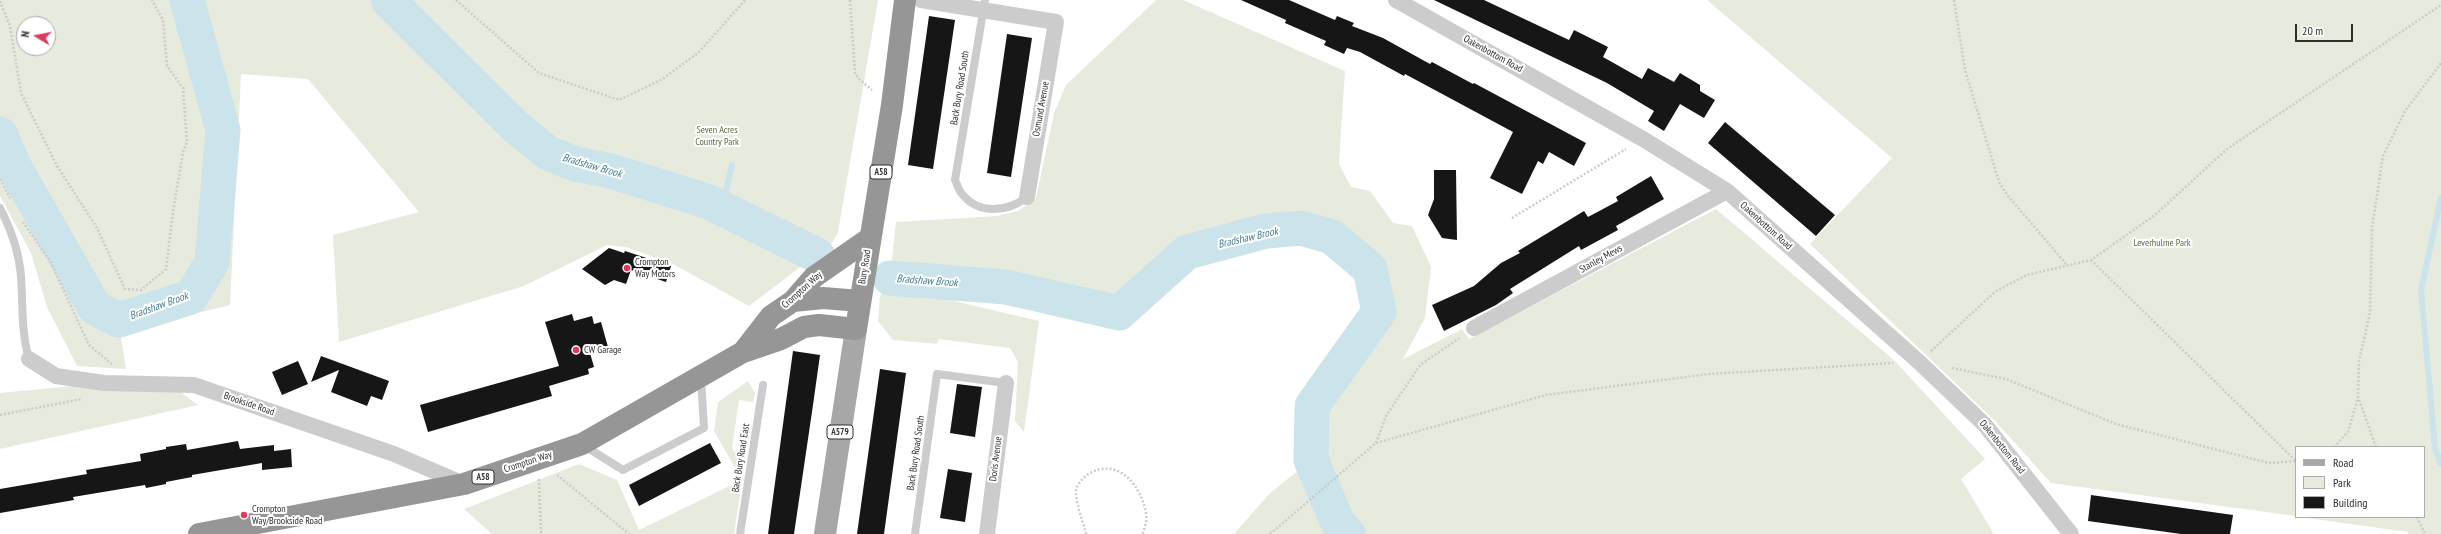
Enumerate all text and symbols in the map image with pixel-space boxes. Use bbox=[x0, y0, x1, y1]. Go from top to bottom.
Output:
north arrow bbox=[16, 16, 56, 56]
scale bar bbox=[2297, 16, 2355, 42]
text: 20 m bbox=[2302, 23, 2323, 38]
text: N bbox=[18, 30, 33, 38]
street label: Oakenbottom Road bbox=[1461, 33, 1525, 75]
street label: Back Bury Road South bbox=[948, 50, 972, 126]
street label: Osmund Avenue bbox=[1030, 80, 1052, 138]
park label: Seven Acres Country Park bbox=[695, 124, 739, 148]
water label: Bradshaw Brook bbox=[561, 151, 623, 181]
road number: A58 bbox=[870, 165, 892, 179]
street label: Oakenbottom Road bbox=[1738, 199, 1794, 253]
water label: Bradshaw Brook bbox=[1217, 225, 1279, 251]
park label: Leverhulme Park bbox=[2133, 237, 2191, 249]
street label: Stanley Mews bbox=[1577, 242, 1625, 276]
street label: Bury Road bbox=[856, 249, 874, 285]
place label: Crompton Way Motors bbox=[635, 256, 675, 280]
marker: Crompton Way Motors bbox=[622, 263, 632, 273]
street label: Crompton Way bbox=[779, 269, 825, 311]
water label: Bradshaw Brook bbox=[896, 272, 958, 290]
water label: Bradshaw Brook bbox=[128, 289, 190, 323]
place label: CW Garage bbox=[584, 344, 621, 356]
marker: CW Garage bbox=[571, 345, 581, 355]
street label: Brookside Road bbox=[222, 390, 276, 418]
street label: Back Bury Road South bbox=[905, 415, 927, 491]
street label: Oakenbottom Road bbox=[1977, 418, 2027, 476]
street label: Back Bury Road East bbox=[730, 423, 752, 493]
road number: A579 bbox=[827, 425, 853, 439]
street label: Doris Avenue bbox=[987, 436, 1005, 482]
legend bbox=[2295, 446, 2425, 518]
street label: Crompton Way bbox=[502, 449, 554, 475]
text: Road bbox=[2333, 455, 2353, 470]
road number: A58 bbox=[472, 470, 494, 484]
text: Park bbox=[2333, 475, 2351, 490]
text: Building bbox=[2333, 495, 2368, 510]
place label: Crompton Way/Brookside Road bbox=[252, 503, 322, 526]
marker: Crompton Way/Brookside Road bbox=[239, 510, 249, 520]

